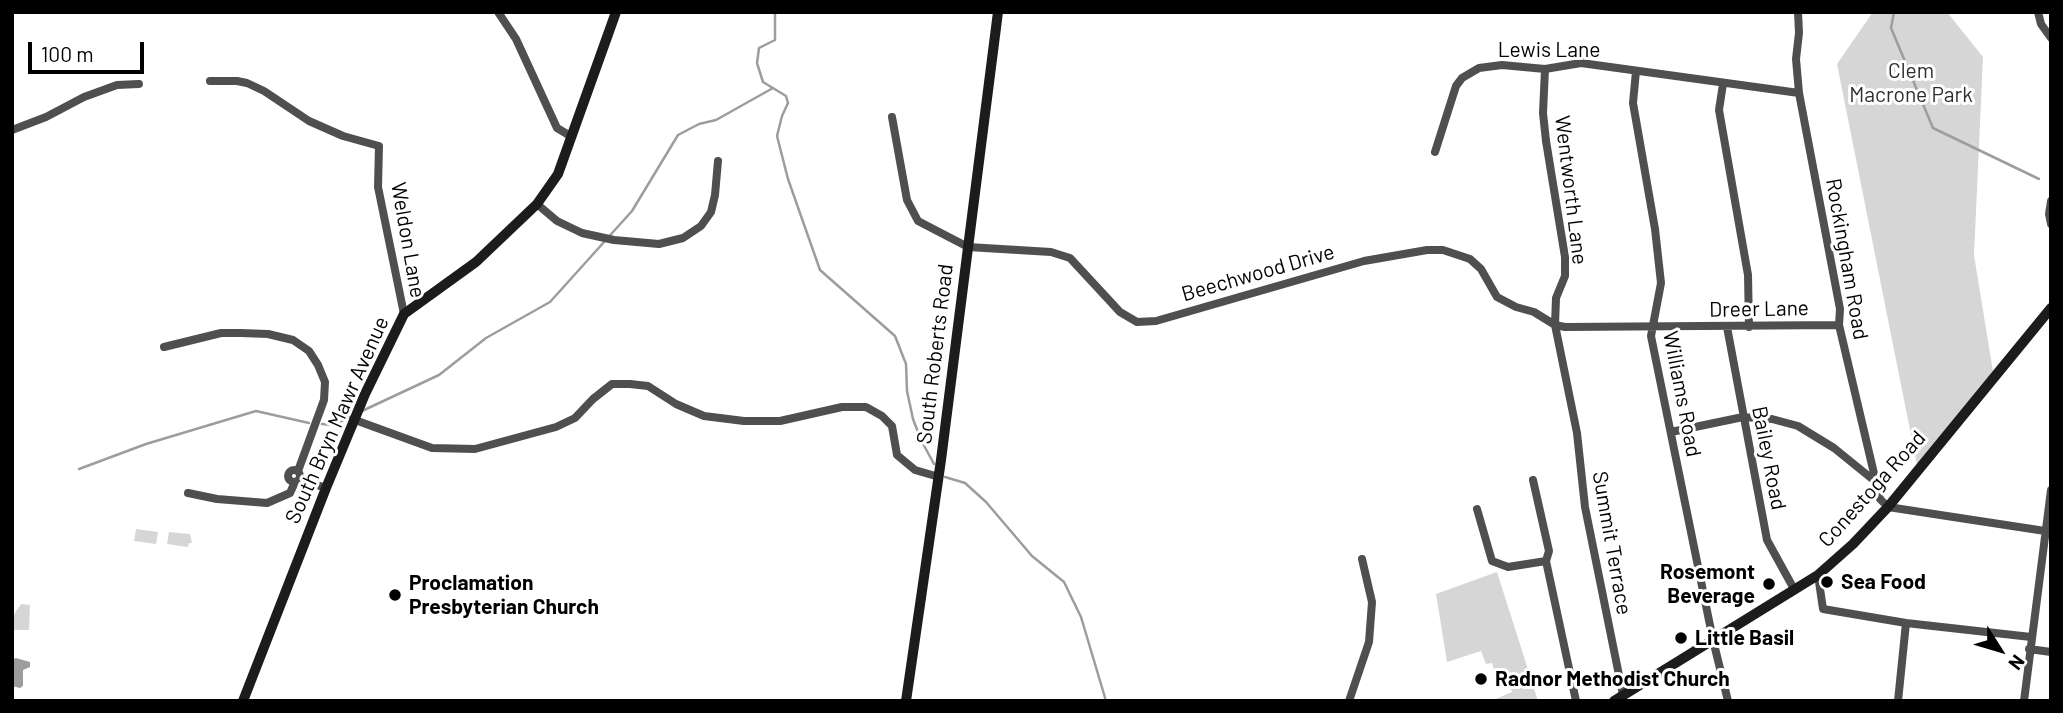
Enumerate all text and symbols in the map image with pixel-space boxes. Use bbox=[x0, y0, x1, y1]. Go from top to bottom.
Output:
scale bar bbox=[32, 28, 147, 72]
street label: Lewis Lane bbox=[1498, 37, 1600, 63]
text: 100 m bbox=[41, 41, 94, 66]
park label: Clem Macrone Park bbox=[1849, 58, 1973, 108]
street label: Wentworth Lane bbox=[1549, 114, 1593, 266]
street label: Rockingham Road bbox=[1820, 176, 1874, 342]
street label: Weldon Lane bbox=[385, 180, 431, 300]
street label: Beechwood Drive bbox=[1179, 239, 1337, 307]
street label: South Roberts Road bbox=[911, 263, 959, 445]
street label: Dreer Lane bbox=[1709, 296, 1809, 322]
street label: South Bryn Mawr Avenue bbox=[280, 313, 394, 527]
street label: Williams Road bbox=[1657, 329, 1707, 459]
street label: Bailey Road bbox=[1747, 404, 1791, 512]
street label: Conestoga Road bbox=[1813, 426, 1931, 552]
street label: Summit Terrace bbox=[1587, 469, 1637, 617]
place label: Rosemont Beverage bbox=[1660, 559, 1755, 609]
place label: Sea Food bbox=[1841, 569, 1926, 595]
place label: Proclamation Presbyterian Church bbox=[409, 570, 599, 620]
marker: Sea Food bbox=[1819, 574, 1835, 590]
marker: Rosemont Beverage bbox=[1761, 576, 1777, 592]
marker: Proclamation Presbyterian Church bbox=[387, 587, 403, 603]
north arrow bbox=[1965, 615, 2035, 685]
place label: Little Basil bbox=[1695, 625, 1794, 651]
marker: Little Basil bbox=[1673, 630, 1689, 646]
text: N bbox=[2004, 651, 2030, 675]
place label: Radnor Methodist Church bbox=[1495, 666, 1730, 692]
marker: Radnor Methodist Church bbox=[1473, 671, 1489, 687]

